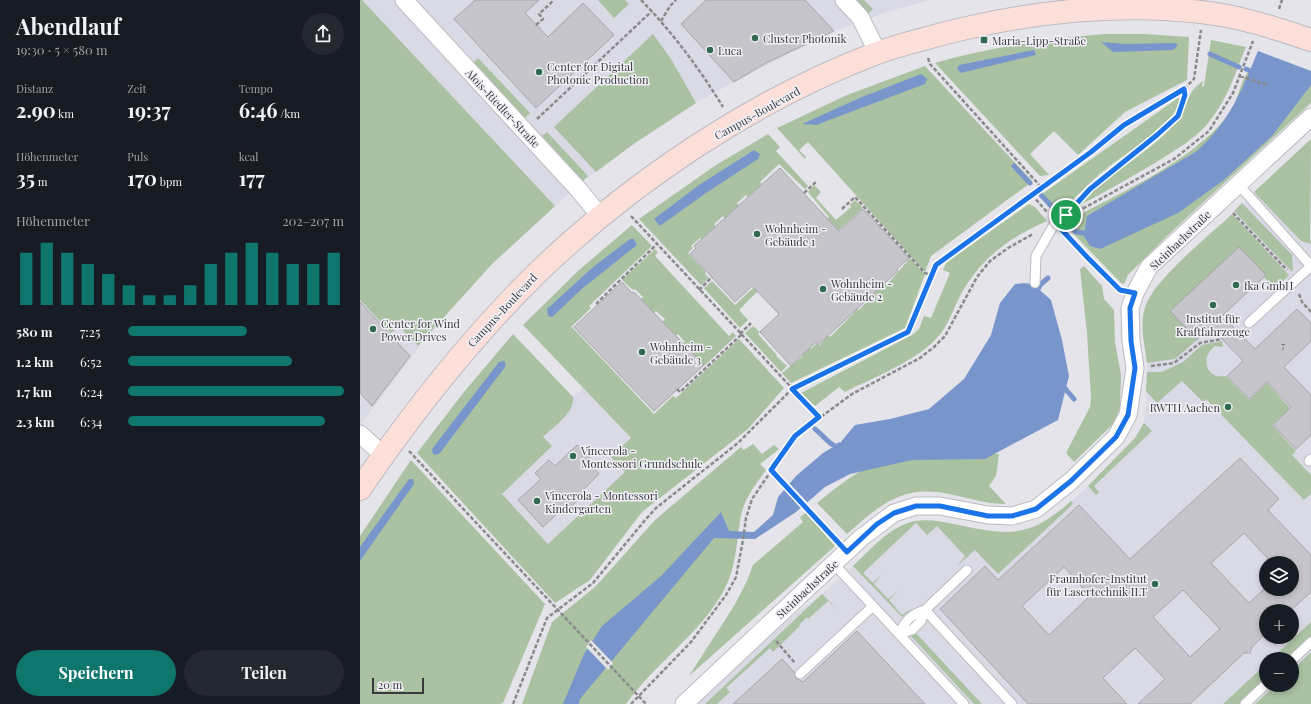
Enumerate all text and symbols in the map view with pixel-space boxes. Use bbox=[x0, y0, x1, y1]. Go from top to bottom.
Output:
text: Abendlauf bbox=[16, 11, 121, 41]
button: share bbox=[302, 13, 344, 55]
place label: Cluster Photonik bbox=[763, 31, 846, 46]
marker: Cluster Photonik bbox=[750, 33, 760, 43]
place label: Maria-Lipp-Straße bbox=[992, 33, 1087, 48]
marker: Maria-Lipp-Straße bbox=[979, 35, 989, 45]
text: 19:30 · 5 × 580 m bbox=[16, 41, 108, 58]
place label: Luca bbox=[718, 43, 742, 58]
marker: Luca bbox=[705, 45, 715, 55]
place label: Center for Digital Photonic Production bbox=[547, 59, 649, 87]
street label: Alois-Riedler-Straße bbox=[462, 65, 544, 151]
marker: Center for Digital Photonic Production bbox=[534, 67, 544, 77]
text: Distanz bbox=[16, 81, 53, 96]
text: Zeit bbox=[127, 81, 147, 96]
text: Tempo bbox=[239, 81, 273, 96]
street label: Campus-Boulevard bbox=[712, 83, 803, 143]
text: 2.90 bbox=[16, 96, 56, 123]
text: 19:37 bbox=[127, 96, 171, 123]
text: 6:46 bbox=[239, 96, 277, 123]
text: km bbox=[56, 106, 74, 121]
text: /km bbox=[277, 106, 300, 121]
text: Höhenmeter bbox=[16, 149, 78, 164]
text: Puls bbox=[127, 149, 148, 164]
text: kcal bbox=[239, 149, 258, 164]
text: 35 bbox=[16, 164, 35, 191]
text: 170 bbox=[127, 164, 157, 191]
text: 177 bbox=[239, 164, 265, 191]
text: m bbox=[35, 174, 47, 189]
text: bpm bbox=[157, 174, 182, 189]
pin bbox=[1049, 198, 1083, 232]
icon: arrive bbox=[1055, 204, 1077, 226]
street label: Steinbachstraße bbox=[1146, 207, 1214, 273]
text: Höhenmeter bbox=[16, 212, 90, 229]
text: 202–207 m bbox=[282, 212, 344, 229]
place label: Wohnheim - Gebäude 1 bbox=[764, 221, 826, 249]
marker: Wohnheim - Gebäude 1 bbox=[752, 229, 762, 239]
street label: Campus-Boulevard bbox=[464, 269, 541, 350]
place label: Wohnheim - Gebäude 2 bbox=[830, 276, 892, 304]
place label: fka GmbH bbox=[1244, 278, 1293, 293]
marker: fka GmbH bbox=[1231, 280, 1241, 290]
marker: Wohnheim - Gebäude 2 bbox=[818, 284, 828, 294]
marker: Institut für Kraftfahrzeuge bbox=[1208, 300, 1218, 310]
place label: Institut für Kraftfahrzeuge bbox=[1176, 311, 1250, 339]
place label: Center for Wind Power Drives bbox=[381, 316, 461, 344]
text: 580 m bbox=[16, 323, 52, 340]
text: 7:25 bbox=[80, 323, 100, 340]
marker: Center for Wind Power Drives bbox=[368, 324, 378, 334]
place label: Wohnheim - Gebäude 3 bbox=[649, 339, 711, 367]
house number: 7 bbox=[1281, 339, 1285, 351]
marker: Wohnheim - Gebäude 3 bbox=[637, 347, 647, 357]
text: 1.2 km bbox=[16, 353, 53, 370]
text: 6:52 bbox=[80, 353, 102, 370]
text: 1.7 km bbox=[16, 383, 52, 400]
text: 6:24 bbox=[80, 383, 103, 400]
place label: RWTH Aachen bbox=[1150, 400, 1220, 415]
marker: RWTH Aachen bbox=[1223, 402, 1233, 412]
text: 2.3 km bbox=[16, 413, 54, 430]
text: 6:34 bbox=[80, 413, 102, 430]
place label: Vincerola - Montessori Grundschule bbox=[580, 443, 703, 471]
marker: Vincerola - Montessori Grundschule bbox=[568, 451, 578, 461]
place label: Vincerola - Montessori Kindergarten bbox=[544, 488, 658, 516]
marker: Vincerola - Montessori Kindergarten bbox=[532, 496, 542, 506]
street label: Steinbachstraße bbox=[773, 556, 842, 622]
map controls bbox=[1259, 556, 1299, 692]
button: layers bbox=[1259, 556, 1299, 596]
place label: Fraunhofer-Institut für Lasertechnik ILT bbox=[1046, 571, 1147, 599]
marker: Fraunhofer-Institut für Lasertechnik ILT bbox=[1150, 579, 1160, 589]
button: + bbox=[1259, 604, 1299, 644]
button: Speichern bbox=[16, 650, 176, 696]
button: Teilen bbox=[184, 650, 344, 696]
button: − bbox=[1259, 652, 1299, 692]
scale bar bbox=[372, 676, 424, 695]
text: 20 m bbox=[378, 677, 402, 692]

